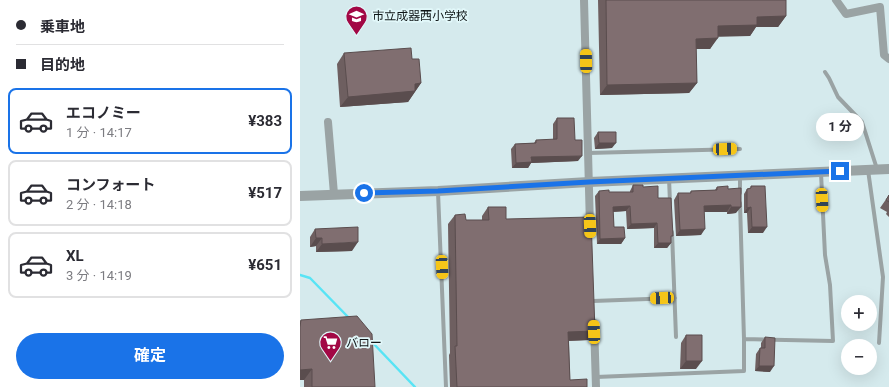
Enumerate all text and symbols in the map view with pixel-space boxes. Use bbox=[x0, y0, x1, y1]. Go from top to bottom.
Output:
school or university icon: 市立成器西小学校 bbox=[344, 3, 370, 36]
place label: 市立成器西小学校 bbox=[372, 9, 468, 23]
text: 乗車地 bbox=[40, 18, 85, 36]
car bbox=[580, 49, 592, 73]
text: 目的地 bbox=[40, 56, 85, 74]
icon: car bbox=[18, 103, 54, 139]
text: エコノミー bbox=[66, 104, 141, 122]
text: ¥383 bbox=[248, 112, 282, 130]
callout: 1 分 bbox=[816, 113, 864, 141]
text: 1 分 bbox=[828, 119, 852, 134]
text: 1 分 · 14:17 bbox=[66, 125, 132, 140]
car bbox=[713, 143, 737, 155]
route end bbox=[831, 162, 849, 180]
icon: car bbox=[18, 175, 54, 211]
text: コンフォート bbox=[66, 176, 156, 194]
text: ¥517 bbox=[248, 184, 282, 202]
route start bbox=[355, 184, 373, 202]
car bbox=[815, 188, 829, 212]
text: 2 分 · 14:18 bbox=[66, 197, 132, 212]
car bbox=[584, 214, 596, 238]
icon: car bbox=[18, 247, 54, 283]
text: XL bbox=[66, 247, 84, 265]
car bbox=[435, 255, 449, 279]
text: ¥651 bbox=[248, 256, 282, 274]
text: 3 分 · 14:19 bbox=[66, 268, 132, 283]
car bbox=[650, 291, 674, 305]
map controls bbox=[841, 295, 877, 375]
button: + bbox=[841, 295, 877, 331]
car bbox=[588, 320, 600, 344]
supermarket icon: バロー bbox=[318, 330, 344, 363]
button: 確定 bbox=[16, 333, 284, 379]
place label: バロー bbox=[346, 336, 382, 350]
button: − bbox=[841, 339, 877, 375]

